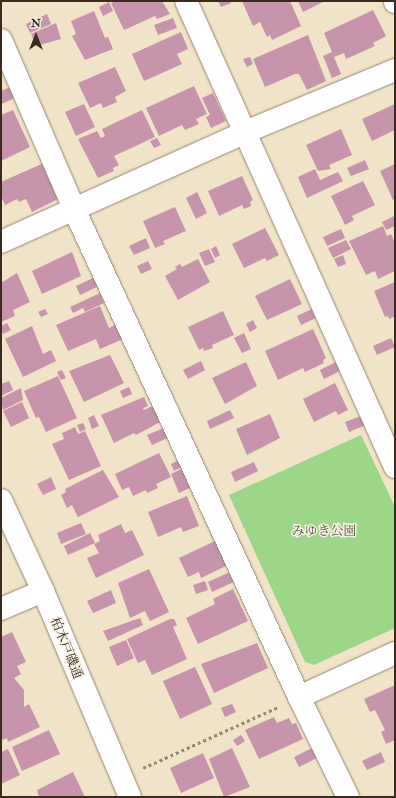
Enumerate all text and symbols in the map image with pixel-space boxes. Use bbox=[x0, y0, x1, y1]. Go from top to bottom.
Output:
north arrow bbox=[16, 16, 56, 56]
text: N bbox=[31, 17, 41, 30]
park label: みゆき公園 bbox=[292, 523, 356, 539]
street label: 柏木戸磯通 bbox=[47, 615, 85, 681]

